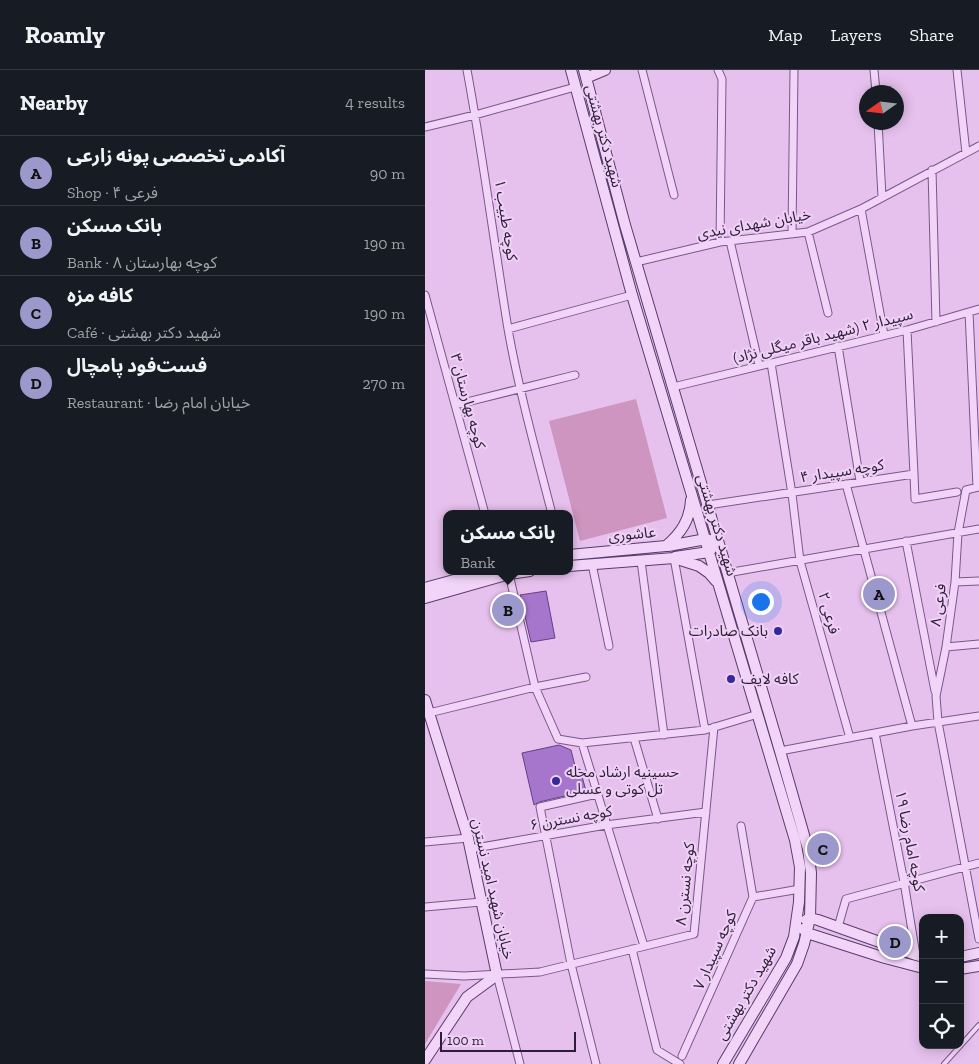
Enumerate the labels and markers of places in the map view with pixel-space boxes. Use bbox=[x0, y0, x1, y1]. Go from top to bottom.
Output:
pin: A bbox=[863, 575, 895, 613]
pin: B bbox=[492, 591, 524, 629]
place label: بانک صادرات bbox=[689, 622, 768, 640]
marker: بانک صادرات bbox=[772, 625, 784, 637]
place label: کافه لایف bbox=[741, 670, 799, 688]
marker: کافه لایف bbox=[725, 673, 737, 685]
place label: حسینیه ارشاد محله تل کوتی و عسلی bbox=[566, 763, 679, 798]
marker: حسینیه ارشاد محله تل کوتی و عسلی bbox=[550, 775, 562, 787]
pin: C bbox=[807, 830, 839, 868]
pin: D bbox=[879, 923, 911, 961]

